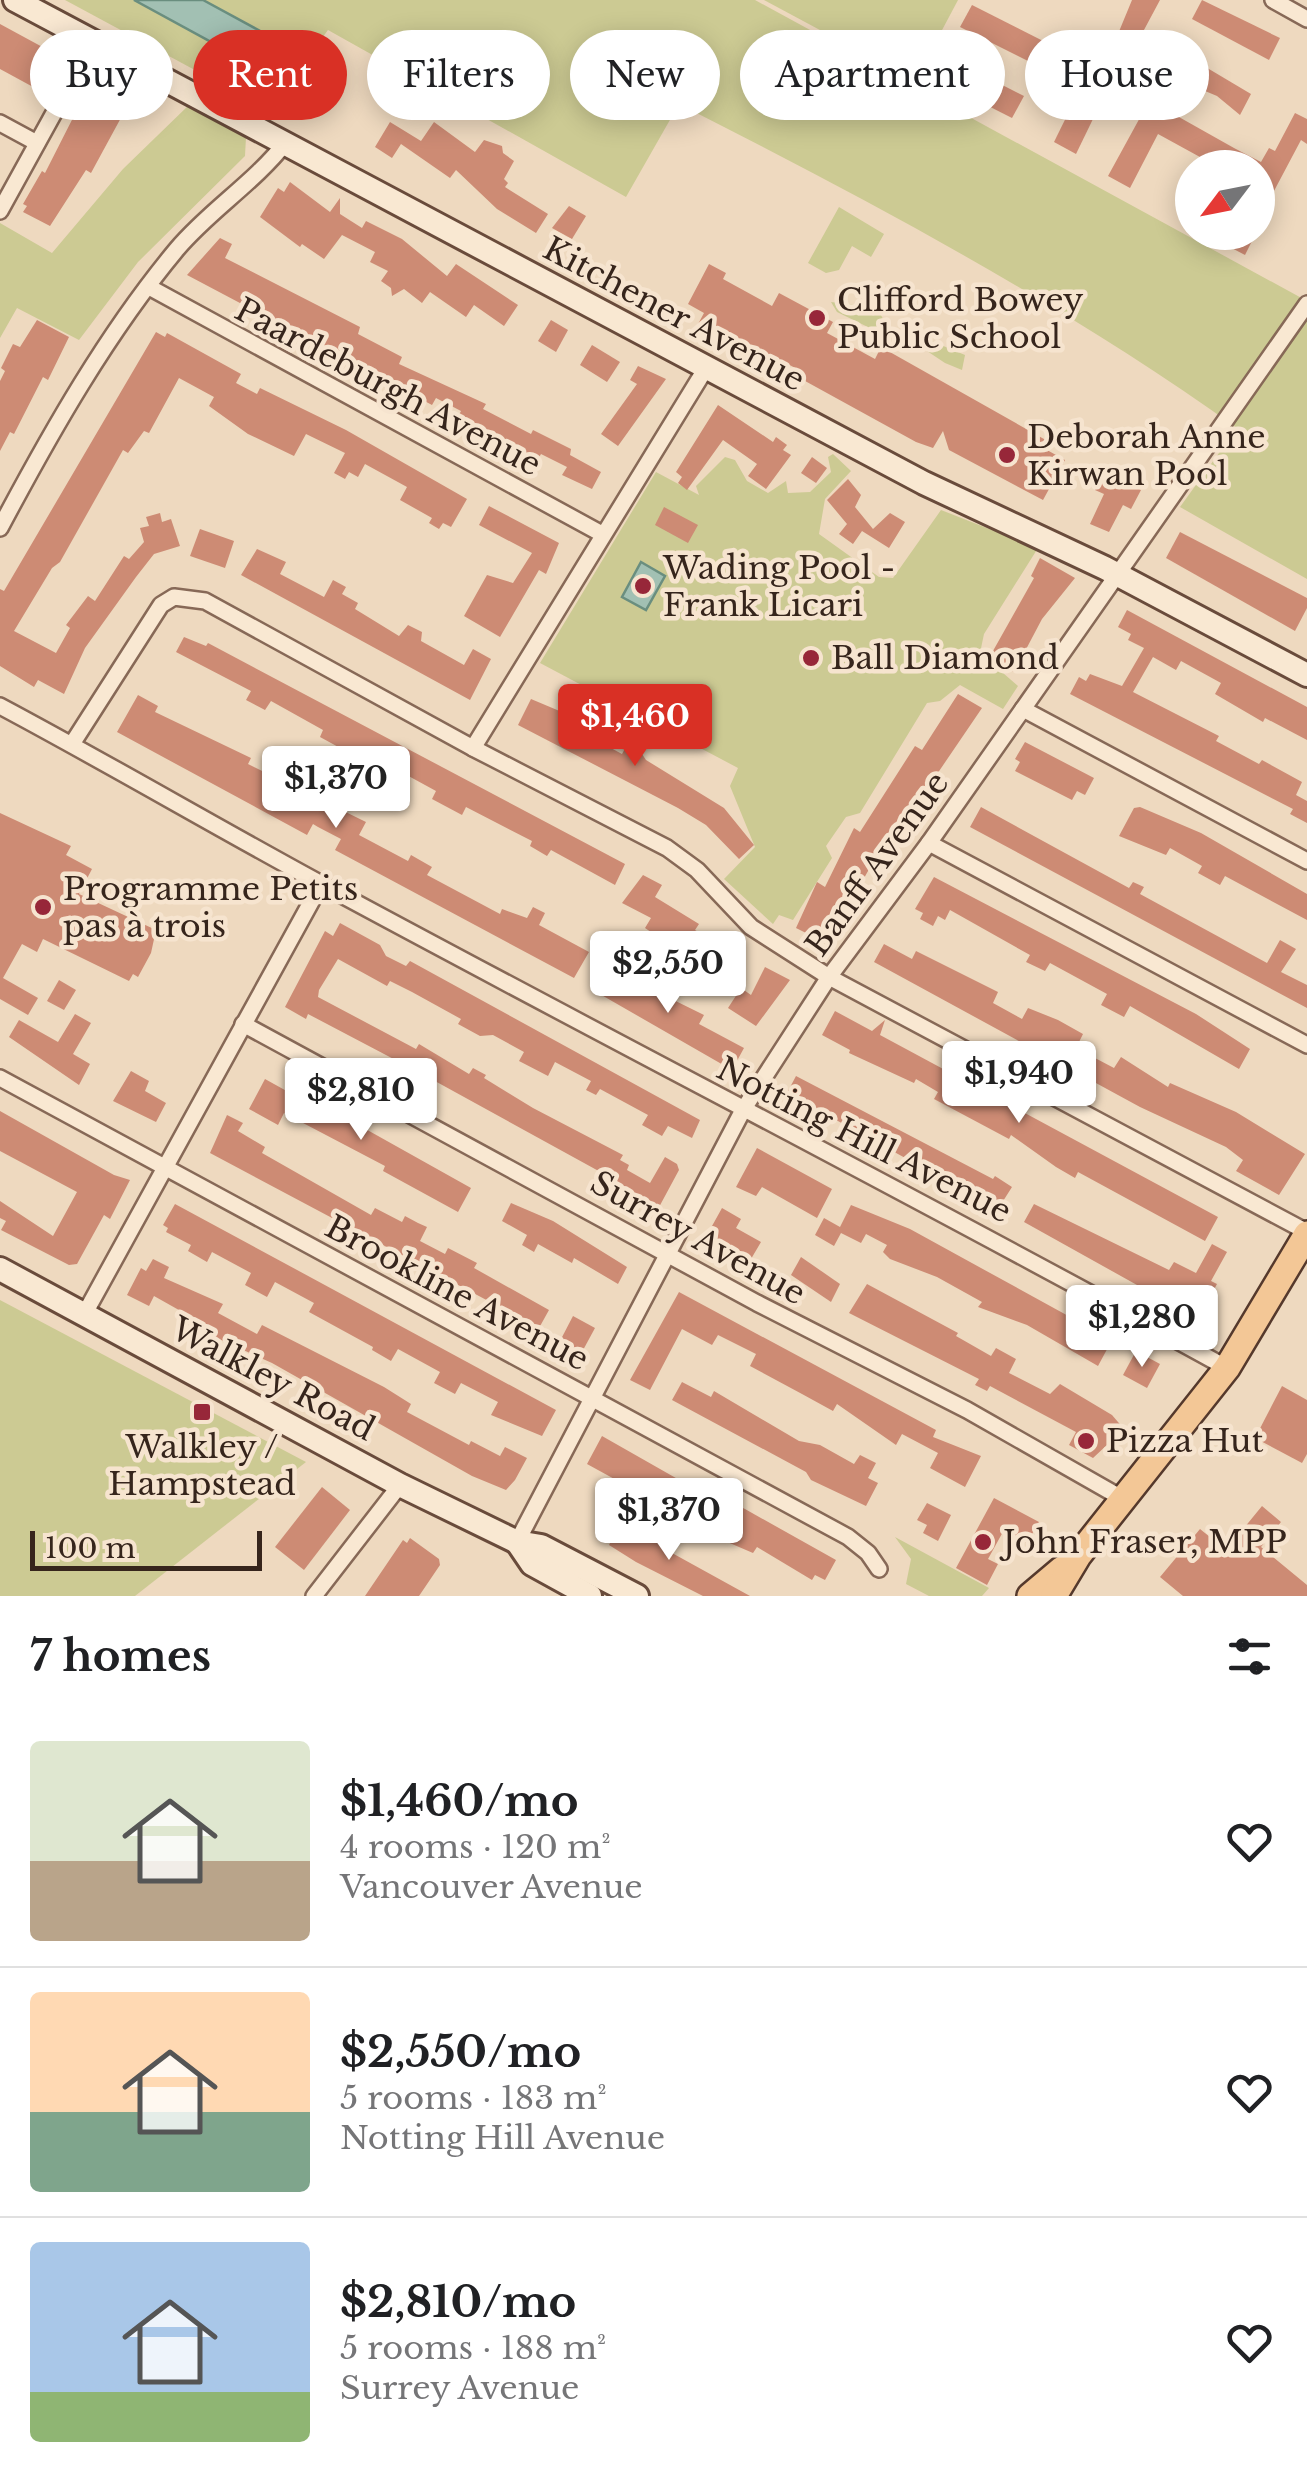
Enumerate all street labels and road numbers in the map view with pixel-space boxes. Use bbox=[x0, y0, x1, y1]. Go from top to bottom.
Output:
street label: Kitchener Avenue bbox=[537, 228, 811, 400]
street label: Paardeburgh Avenue bbox=[228, 289, 548, 485]
street label: Banff Avenue bbox=[797, 764, 957, 964]
street label: Notting Hill Avenue bbox=[710, 1048, 1018, 1232]
street label: Surrey Avenue bbox=[584, 1162, 812, 1314]
street label: Brookline Avenue bbox=[318, 1207, 596, 1379]
street label: Walkley Road bbox=[163, 1308, 382, 1449]

